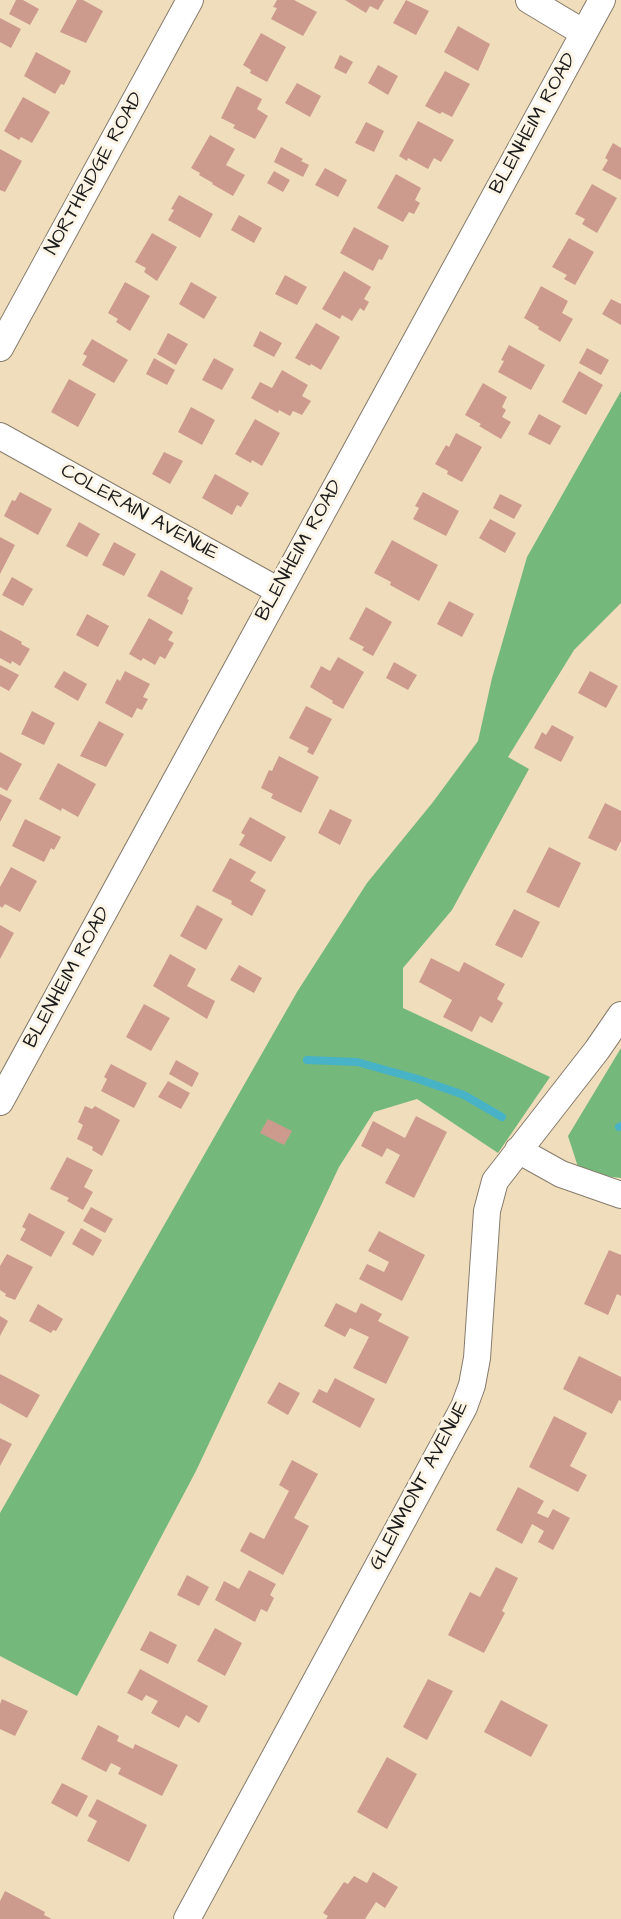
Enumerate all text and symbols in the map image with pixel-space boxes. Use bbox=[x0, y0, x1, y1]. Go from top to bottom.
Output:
street label: BLENHEIM ROAD bbox=[485, 49, 583, 199]
street label: NORTHRIDGE ROAD bbox=[40, 89, 150, 259]
street label: COLERAIN AVENUE bbox=[56, 460, 222, 566]
street label: BLENHEIM ROAD bbox=[251, 476, 349, 626]
street label: BLENHEIM ROAD bbox=[19, 903, 117, 1053]
street label: GLENMONT AVENUE bbox=[365, 1397, 475, 1575]

